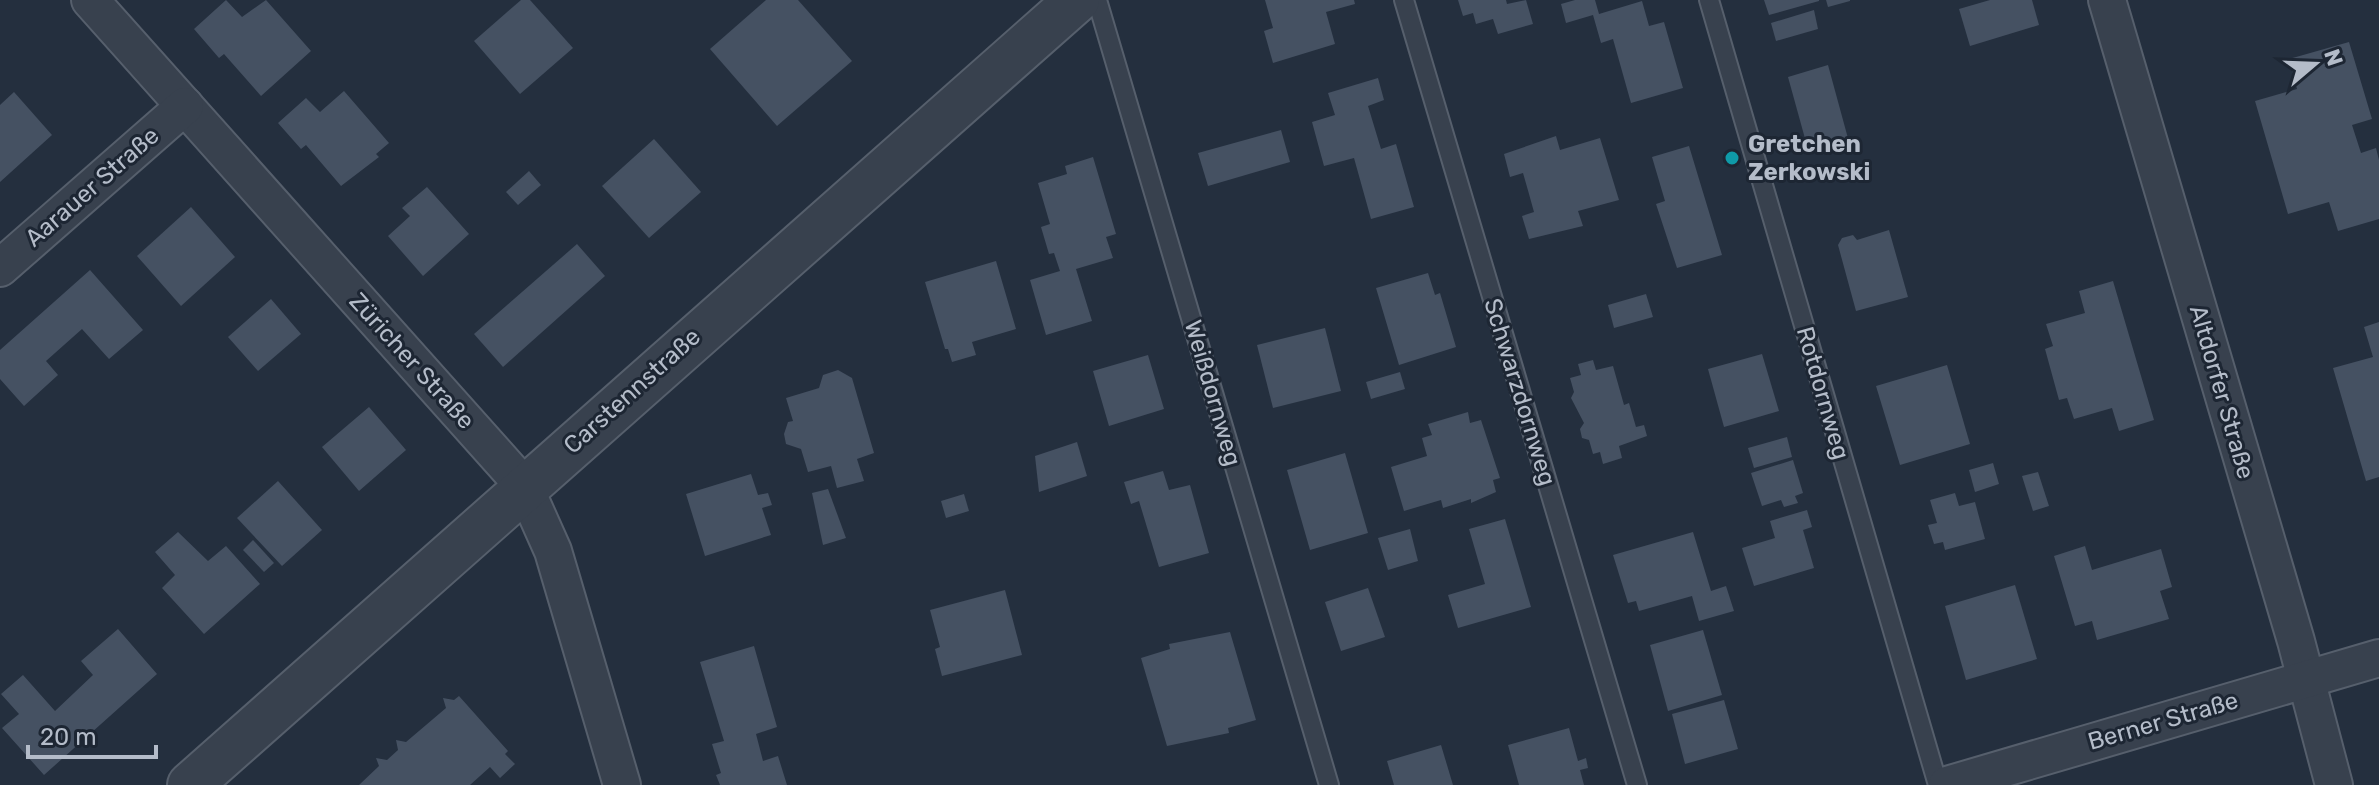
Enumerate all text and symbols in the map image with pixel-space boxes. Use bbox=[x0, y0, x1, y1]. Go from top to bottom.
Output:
north arrow bbox=[2275, 24, 2355, 104]
text: N bbox=[2318, 46, 2349, 70]
street label: Aarauer Straße bbox=[19, 121, 165, 253]
place label: Gretchen Zerkowski bbox=[1748, 130, 1870, 186]
marker: Gretchen Zerkowski bbox=[1723, 149, 1741, 167]
street label: Züricher Straße bbox=[344, 287, 480, 435]
street label: Schwarzdornweg bbox=[1478, 295, 1562, 489]
street label: Altdorfer Straße bbox=[2184, 302, 2260, 482]
street label: Weißdornweg bbox=[1179, 317, 1247, 469]
street label: Carstennstraße bbox=[558, 322, 706, 460]
street label: Rotdornweg bbox=[1791, 323, 1855, 463]
street label: Berner Straße bbox=[2085, 686, 2241, 756]
scale bar bbox=[28, 709, 156, 759]
text: 20 m bbox=[40, 723, 97, 751]

